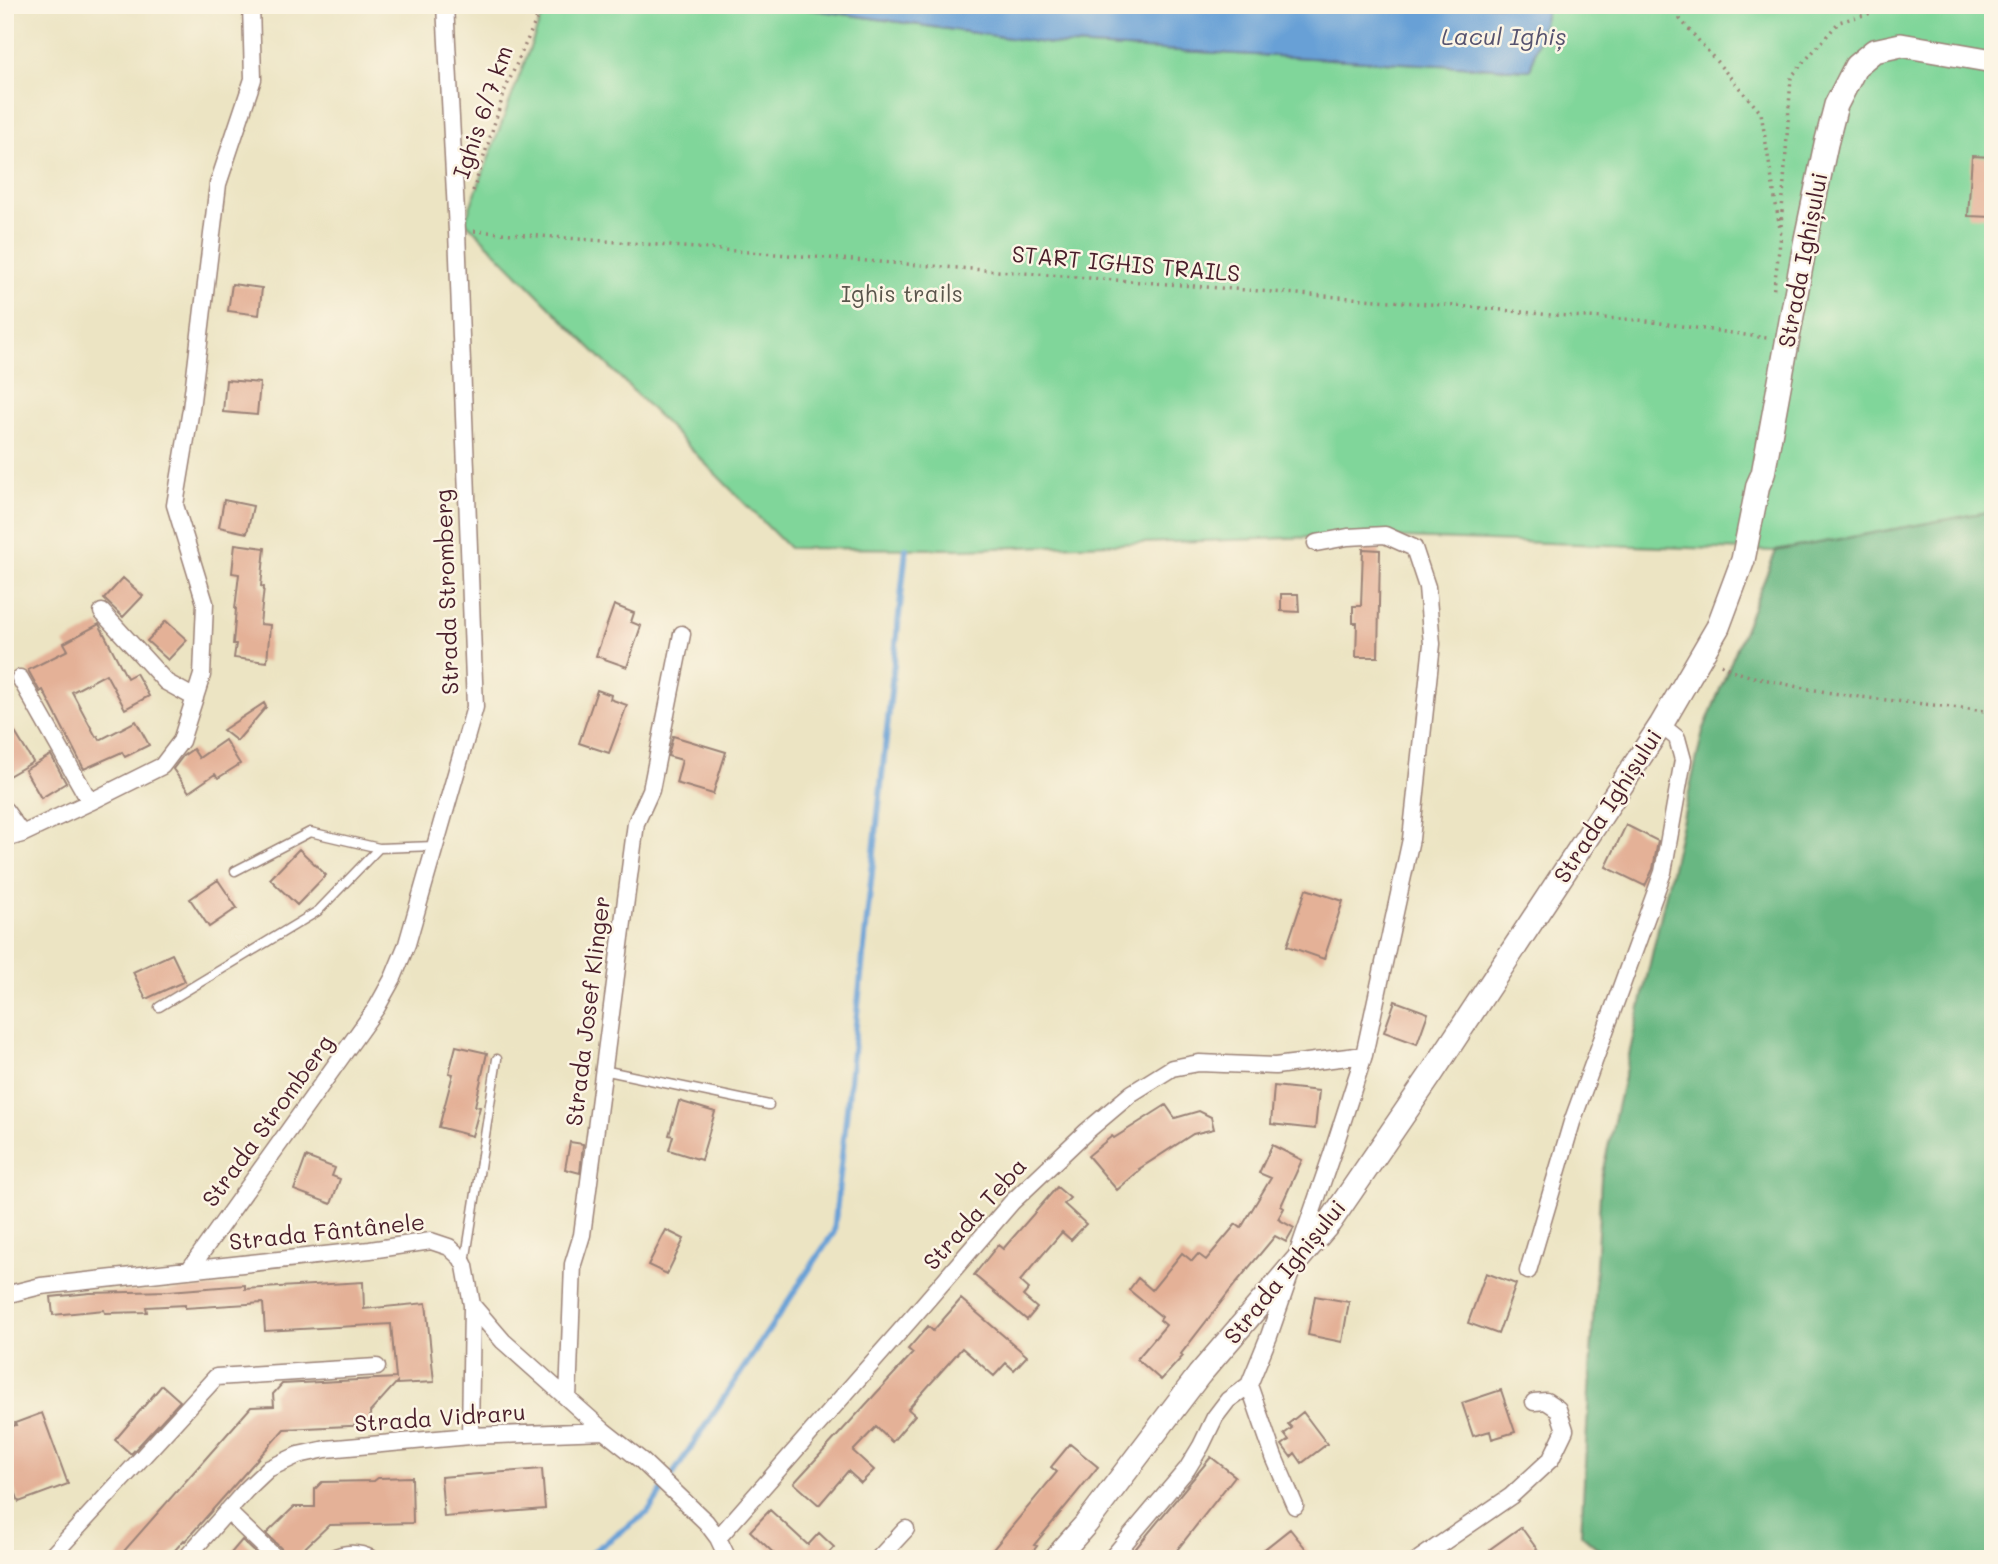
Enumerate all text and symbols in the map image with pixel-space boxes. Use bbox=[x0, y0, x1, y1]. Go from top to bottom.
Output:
water label: Lacul Ighiș bbox=[1441, 20, 1567, 52]
street label: Ighis 6/7 km bbox=[445, 41, 519, 182]
street label: Strada Ighișului bbox=[1770, 170, 1835, 350]
street label: START IGHIS TRAILS bbox=[1011, 238, 1242, 288]
park label: Ighis trails bbox=[841, 278, 963, 308]
street label: Strada Stromberg bbox=[427, 489, 465, 695]
street label: Strada Ighișului bbox=[1546, 723, 1669, 889]
street label: Strada Josef Klinger bbox=[558, 894, 616, 1128]
street label: Strada Stromberg bbox=[195, 1028, 340, 1212]
street label: Strada Teba bbox=[916, 1151, 1033, 1276]
street label: Strada Ighișului bbox=[1217, 1193, 1353, 1351]
street label: Strada Fântânele bbox=[228, 1206, 426, 1256]
street label: Strada Vidraru bbox=[353, 1396, 527, 1438]

